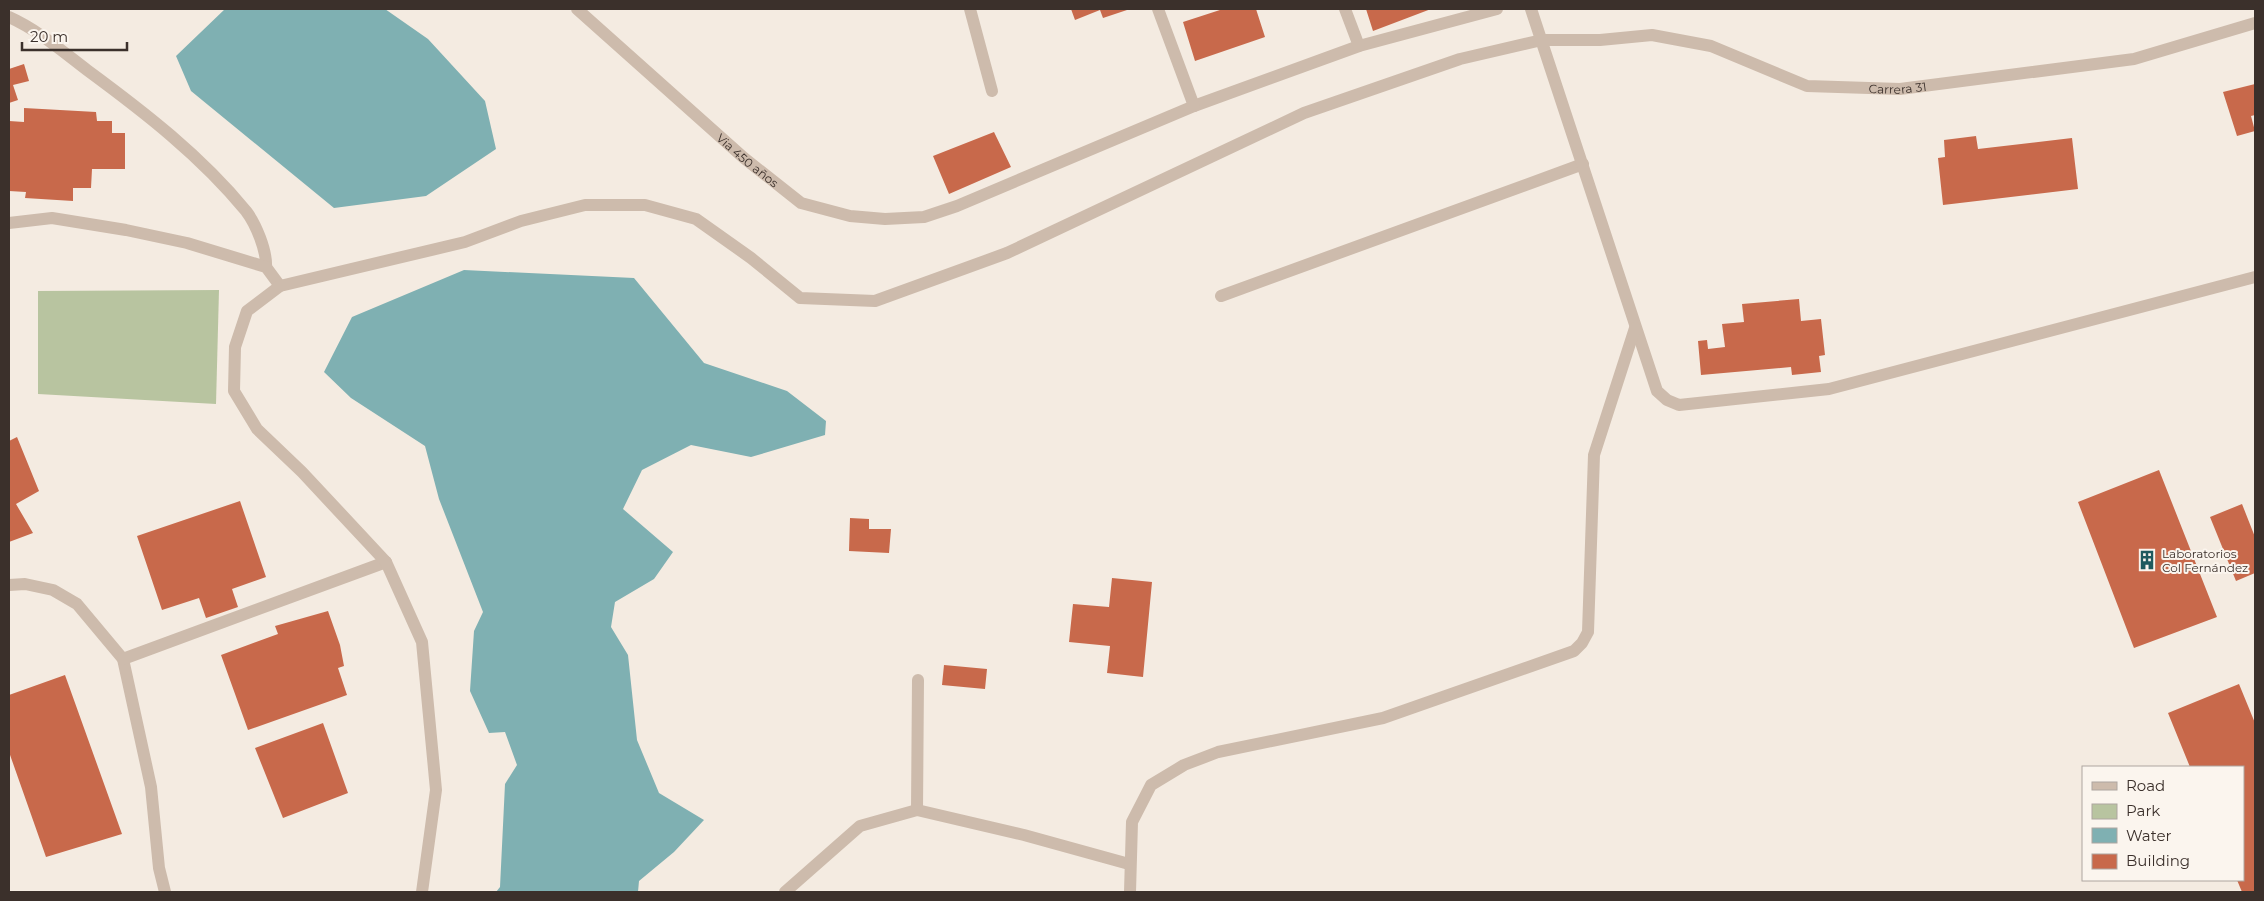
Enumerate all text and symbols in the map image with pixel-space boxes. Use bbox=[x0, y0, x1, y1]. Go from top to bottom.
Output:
scale bar bbox=[22, 20, 128, 52]
text: 20 m bbox=[30, 27, 68, 46]
street label: Carrera 31 bbox=[1868, 78, 1927, 97]
street label: Via 450 años bbox=[714, 130, 782, 190]
place label: Laboratorios Col Fernández bbox=[2162, 546, 2248, 575]
building icon: Laboratorios Col Fernández bbox=[2136, 549, 2158, 571]
legend bbox=[2082, 766, 2244, 881]
text: Road bbox=[2126, 776, 2165, 795]
text: Park bbox=[2126, 801, 2160, 820]
text: Water bbox=[2126, 826, 2172, 845]
text: Building bbox=[2126, 851, 2190, 870]

